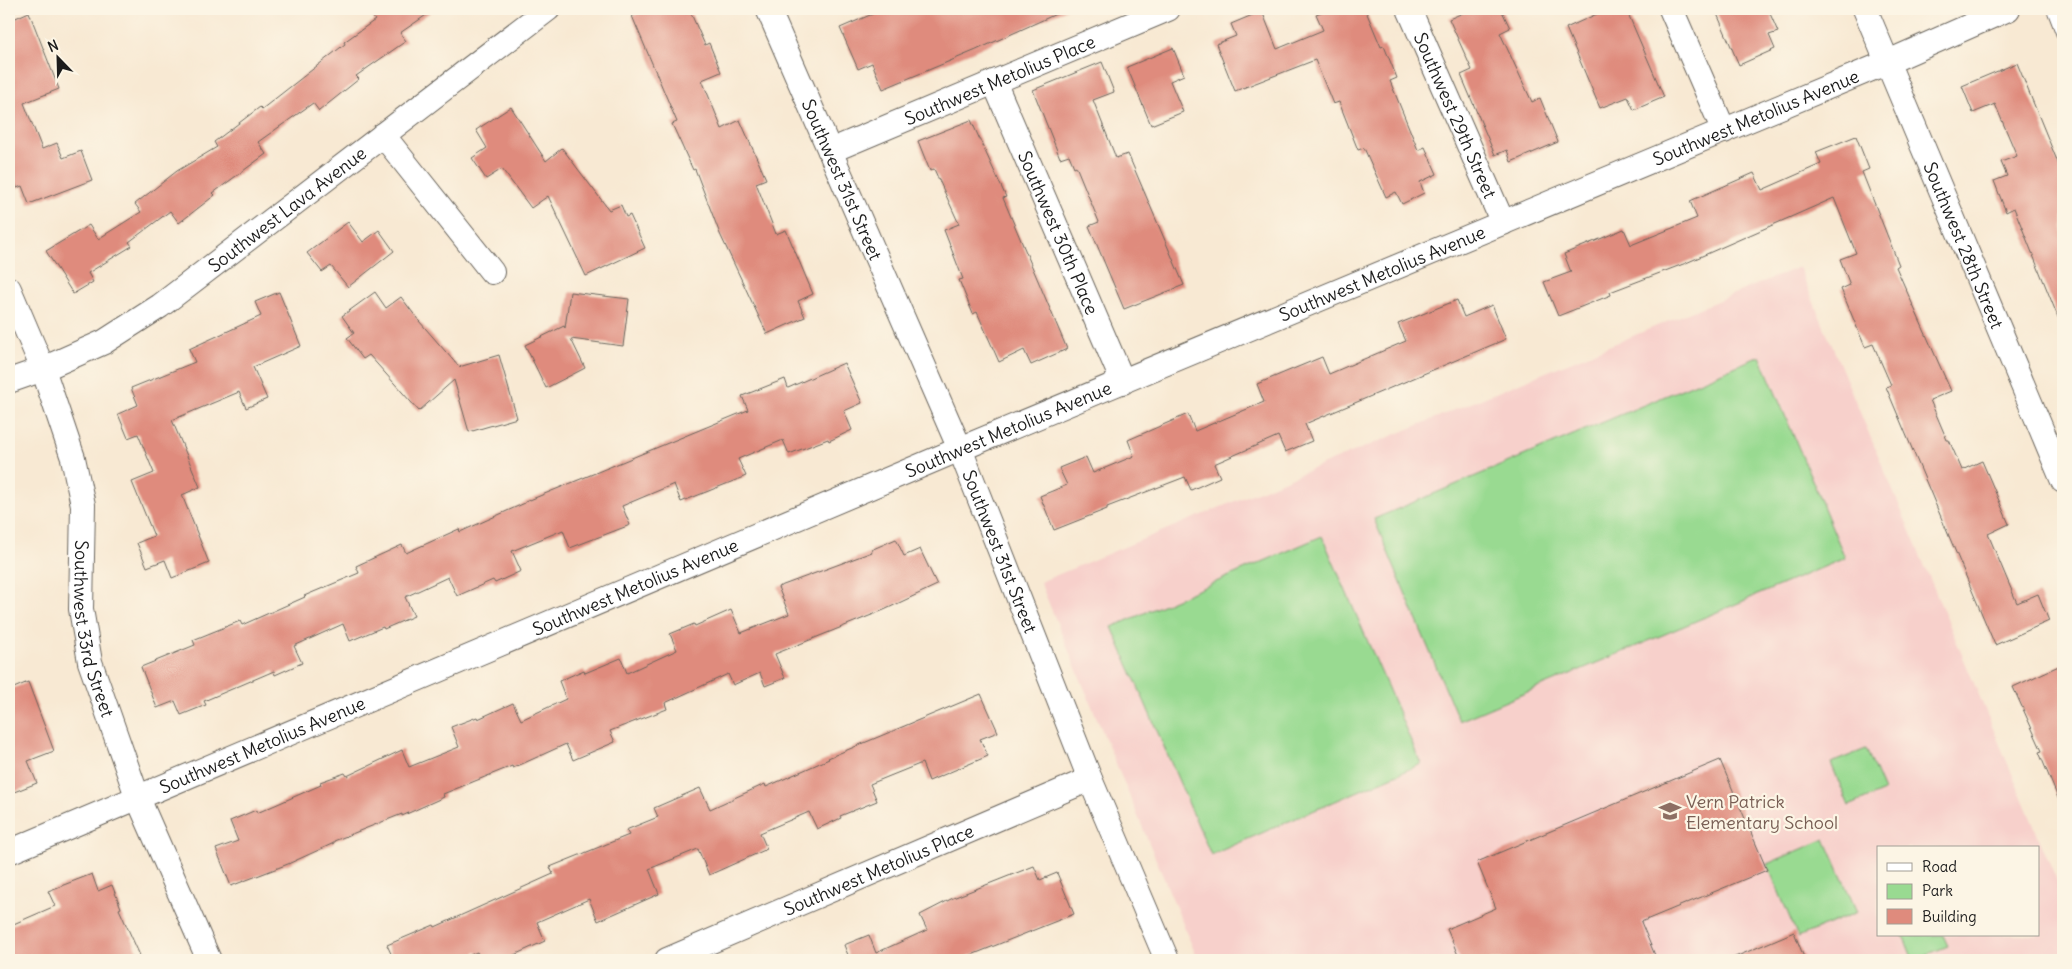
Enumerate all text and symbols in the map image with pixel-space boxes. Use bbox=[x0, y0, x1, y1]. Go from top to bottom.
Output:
street label: Southwest 29th Street bbox=[1409, 29, 1502, 202]
street label: Southwest Metolius Place bbox=[901, 30, 1098, 130]
north arrow bbox=[32, 32, 82, 82]
text: N bbox=[45, 36, 61, 56]
street label: Southwest Metolius Avenue bbox=[1649, 64, 1862, 170]
street label: Southwest 31st Street bbox=[797, 95, 888, 263]
street label: Southwest Lava Avenue bbox=[203, 141, 370, 277]
street label: Southwest 30th Place bbox=[1013, 147, 1104, 318]
street label: Southwest 28th Street bbox=[1919, 158, 2009, 332]
street label: Southwest Metolius Avenue bbox=[1275, 220, 1488, 326]
street label: Southwest Metolius Avenue bbox=[902, 376, 1115, 482]
street label: Southwest 31st Street bbox=[958, 466, 1043, 636]
street label: Southwest Metolius Avenue bbox=[529, 533, 741, 640]
street label: Southwest 33rd Street bbox=[69, 540, 120, 720]
street label: Southwest Metolius Avenue bbox=[156, 691, 369, 798]
place label: Vern Patrick Elementary School bbox=[1686, 790, 1838, 834]
school or university icon: Vern Patrick Elementary School bbox=[1657, 798, 1683, 824]
street label: Southwest Metolius Place bbox=[780, 819, 977, 920]
legend bbox=[1877, 846, 2040, 936]
text: Road bbox=[1922, 857, 1957, 876]
text: Park bbox=[1922, 881, 1953, 900]
text: Building bbox=[1922, 907, 1977, 926]

